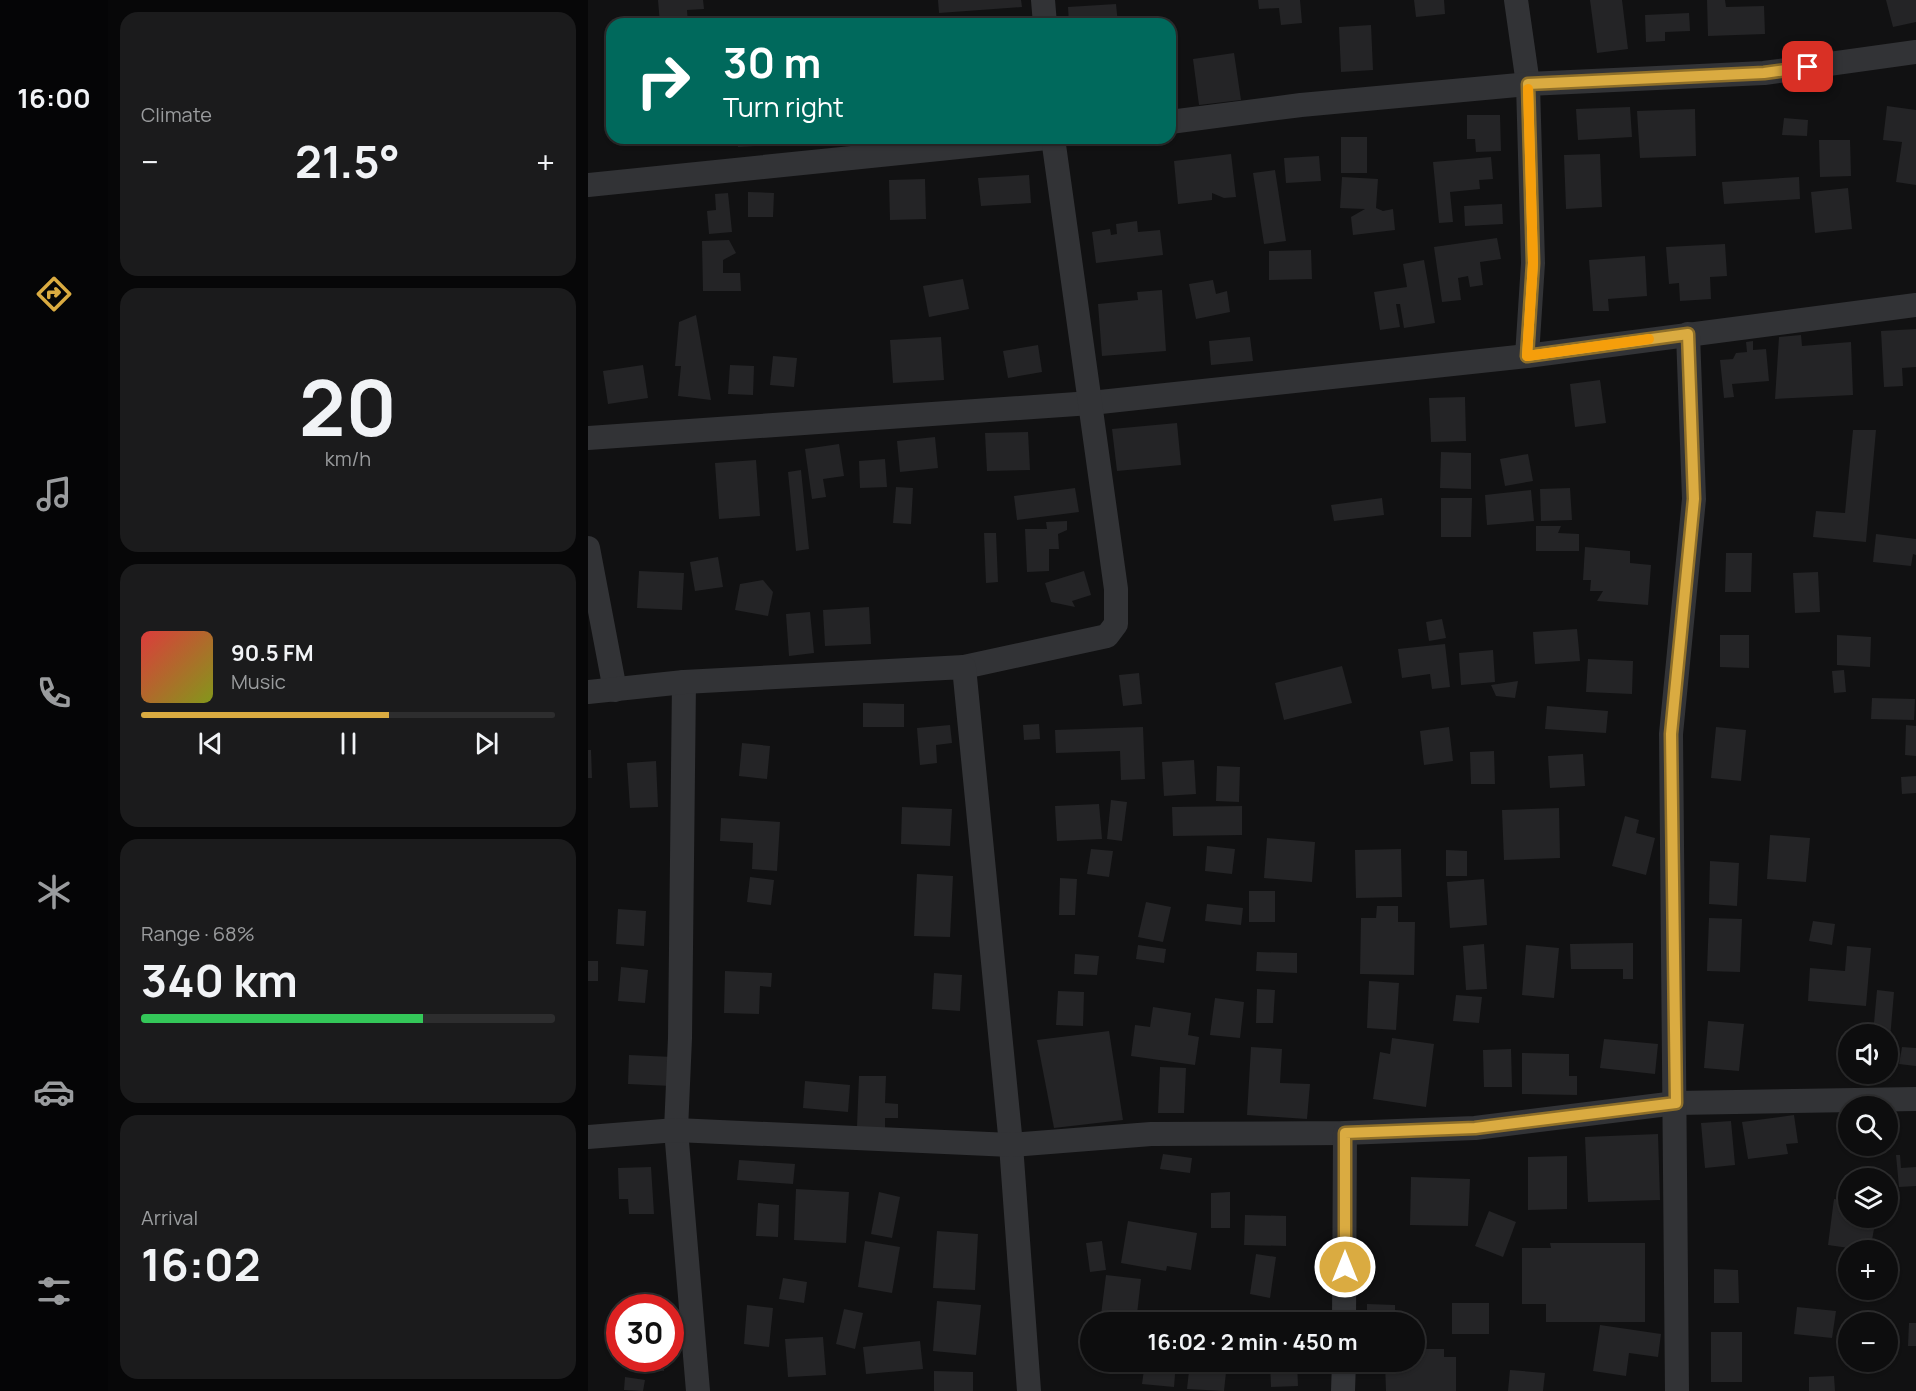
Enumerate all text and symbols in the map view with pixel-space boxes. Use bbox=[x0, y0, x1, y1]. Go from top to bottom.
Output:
text: 30 m bbox=[723, 33, 821, 91]
pin bbox=[1782, 41, 1833, 92]
icon: right bbox=[624, 42, 702, 120]
icon: arrive bbox=[1791, 50, 1824, 83]
text: 16:00 bbox=[17, 79, 91, 116]
text: Turn right bbox=[723, 88, 844, 125]
text: Climate bbox=[141, 101, 212, 128]
text: 21.5° bbox=[295, 130, 400, 192]
text: − bbox=[141, 139, 159, 184]
text: + bbox=[536, 139, 555, 184]
icon: directions bbox=[33, 273, 75, 315]
text: 20 bbox=[299, 353, 397, 459]
text: km/h bbox=[325, 445, 371, 472]
icon: music bbox=[33, 473, 75, 515]
text: 90.5 FM bbox=[231, 638, 313, 668]
text: Music bbox=[231, 668, 286, 695]
icon: phone bbox=[33, 672, 75, 714]
icon: previous bbox=[194, 727, 227, 760]
icon: pause bbox=[332, 727, 365, 760]
icon: next bbox=[470, 727, 503, 760]
icon: climate bbox=[33, 871, 75, 913]
text: Range · 68% bbox=[141, 920, 255, 947]
text: 340 km bbox=[141, 949, 298, 1011]
map controls bbox=[1838, 1024, 1898, 1372]
button: sound bbox=[1838, 1024, 1898, 1084]
icon: car bbox=[33, 1071, 75, 1113]
button: search bbox=[1838, 1096, 1898, 1156]
button: layers bbox=[1838, 1168, 1898, 1228]
text: Arrival bbox=[141, 1204, 198, 1231]
text: 16:02 bbox=[141, 1233, 261, 1295]
position arrow bbox=[1313, 1235, 1377, 1299]
button: + bbox=[1838, 1240, 1898, 1300]
icon: filters bbox=[33, 1270, 75, 1312]
speed limit sign: 30 bbox=[606, 1294, 684, 1372]
button: − bbox=[1838, 1312, 1898, 1372]
text: 16:02 · 2 min · 450 m bbox=[1148, 1327, 1357, 1357]

